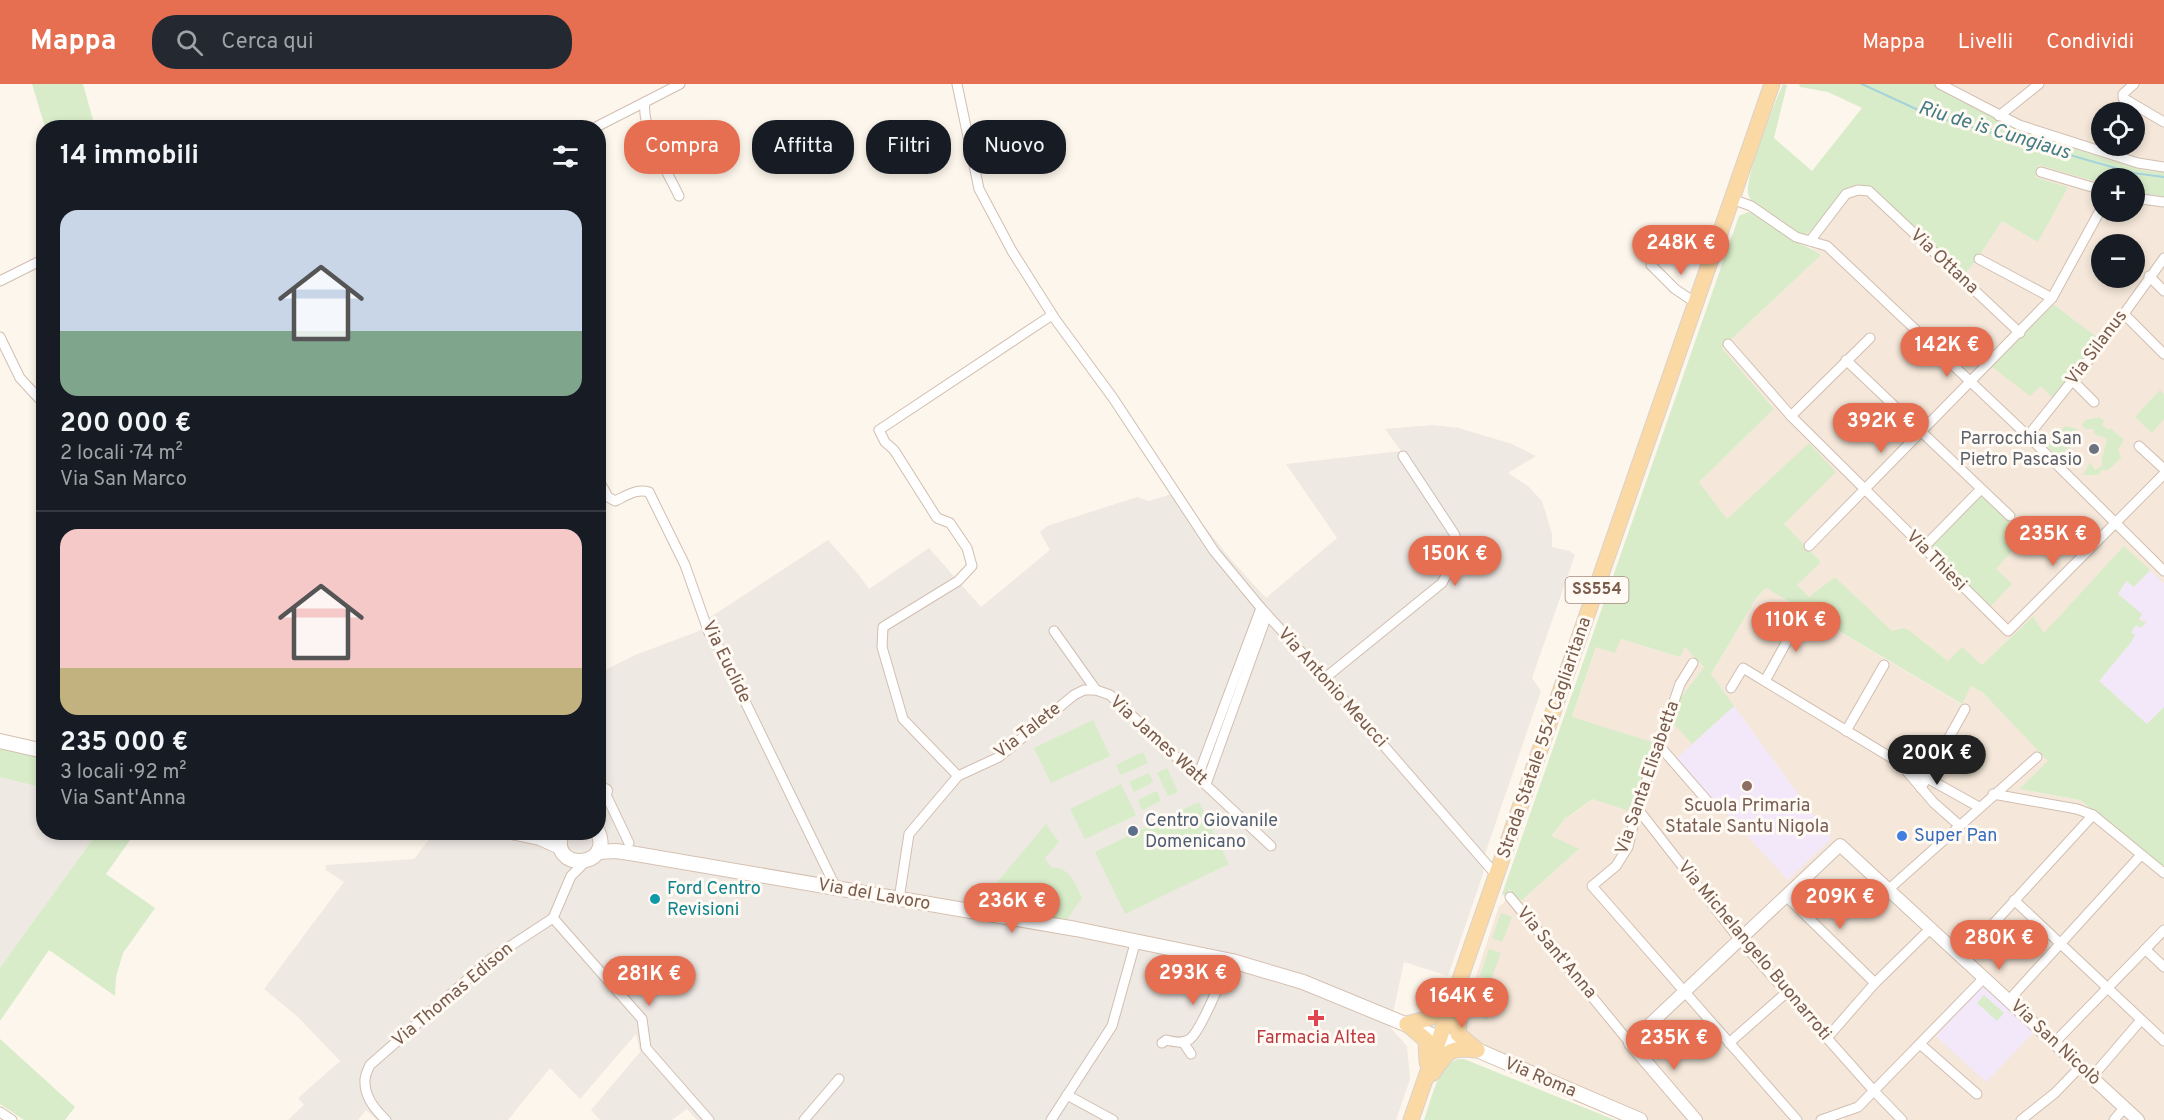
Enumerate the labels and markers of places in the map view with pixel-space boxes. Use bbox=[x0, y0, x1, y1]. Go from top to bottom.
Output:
pin: 248K € bbox=[1632, 225, 1730, 276]
pin: 142K € bbox=[1898, 327, 1996, 378]
pin: 392K € bbox=[1832, 403, 1930, 454]
place label: Parrocchia San Pietro Pascasio bbox=[1960, 428, 2082, 472]
marker: Parrocchia San Pietro Pascasio bbox=[2087, 442, 2101, 456]
pin: 235K € bbox=[2004, 516, 2102, 567]
pin: 150K € bbox=[1406, 536, 1504, 587]
pin: 110K € bbox=[1747, 602, 1845, 653]
pin: 200K € bbox=[1888, 735, 1986, 786]
marker: Scuola Primaria Statale Santu Nigola bbox=[1740, 779, 1754, 793]
place label: Scuola Primaria Statale Santu Nigola bbox=[1665, 795, 1829, 839]
place label: Centro Giovanile Domenicano bbox=[1145, 810, 1278, 854]
marker: Centro Giovanile Domenicano bbox=[1126, 824, 1140, 838]
place label: Super Pan bbox=[1914, 825, 1997, 848]
marker: Super Pan bbox=[1895, 829, 1909, 843]
place label: Ford Centro Revisioni bbox=[667, 878, 761, 922]
pin: 209K € bbox=[1791, 879, 1889, 930]
pin: 236K € bbox=[963, 883, 1061, 934]
marker: Ford Centro Revisioni bbox=[648, 892, 662, 906]
pin: 280K € bbox=[1950, 920, 2048, 971]
pin: 293K € bbox=[1144, 955, 1242, 1006]
pin: 281K € bbox=[600, 956, 698, 1007]
pin: 164K € bbox=[1413, 978, 1511, 1029]
marker: Farmacia Altea bbox=[1309, 1011, 1323, 1025]
pin: 235K € bbox=[1625, 1020, 1723, 1071]
place label: Farmacia Altea bbox=[1256, 1027, 1376, 1050]

